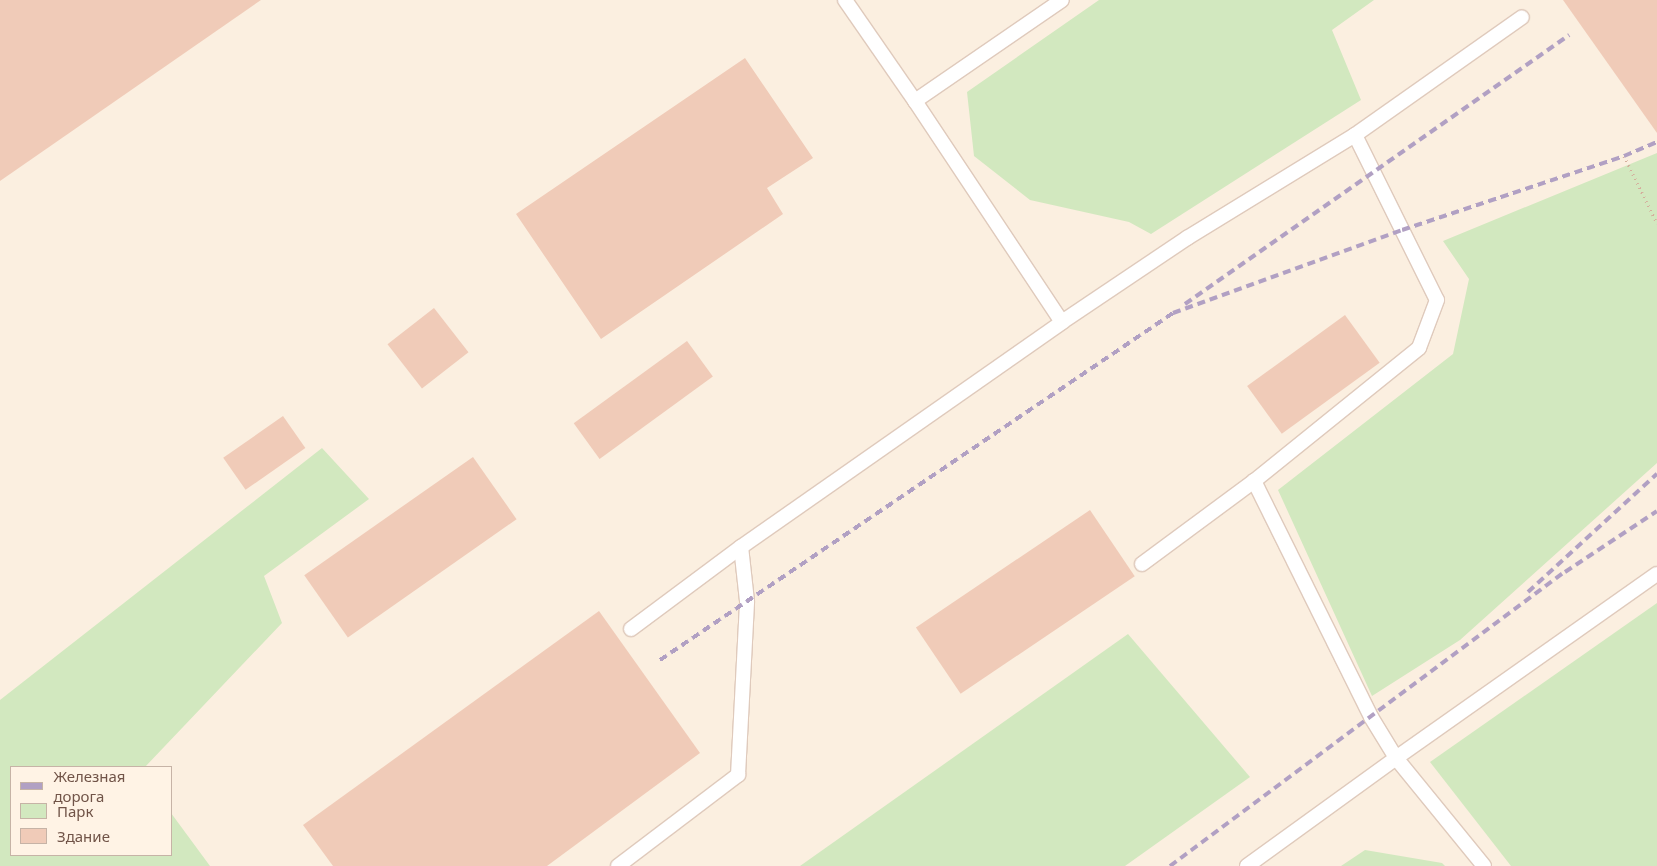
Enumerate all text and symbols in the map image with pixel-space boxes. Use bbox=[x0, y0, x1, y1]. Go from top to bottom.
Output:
legend bbox=[10, 766, 172, 856]
text: Железная дорога bbox=[53, 766, 126, 806]
text: Парк bbox=[57, 801, 93, 821]
text: Здание bbox=[57, 826, 110, 846]

